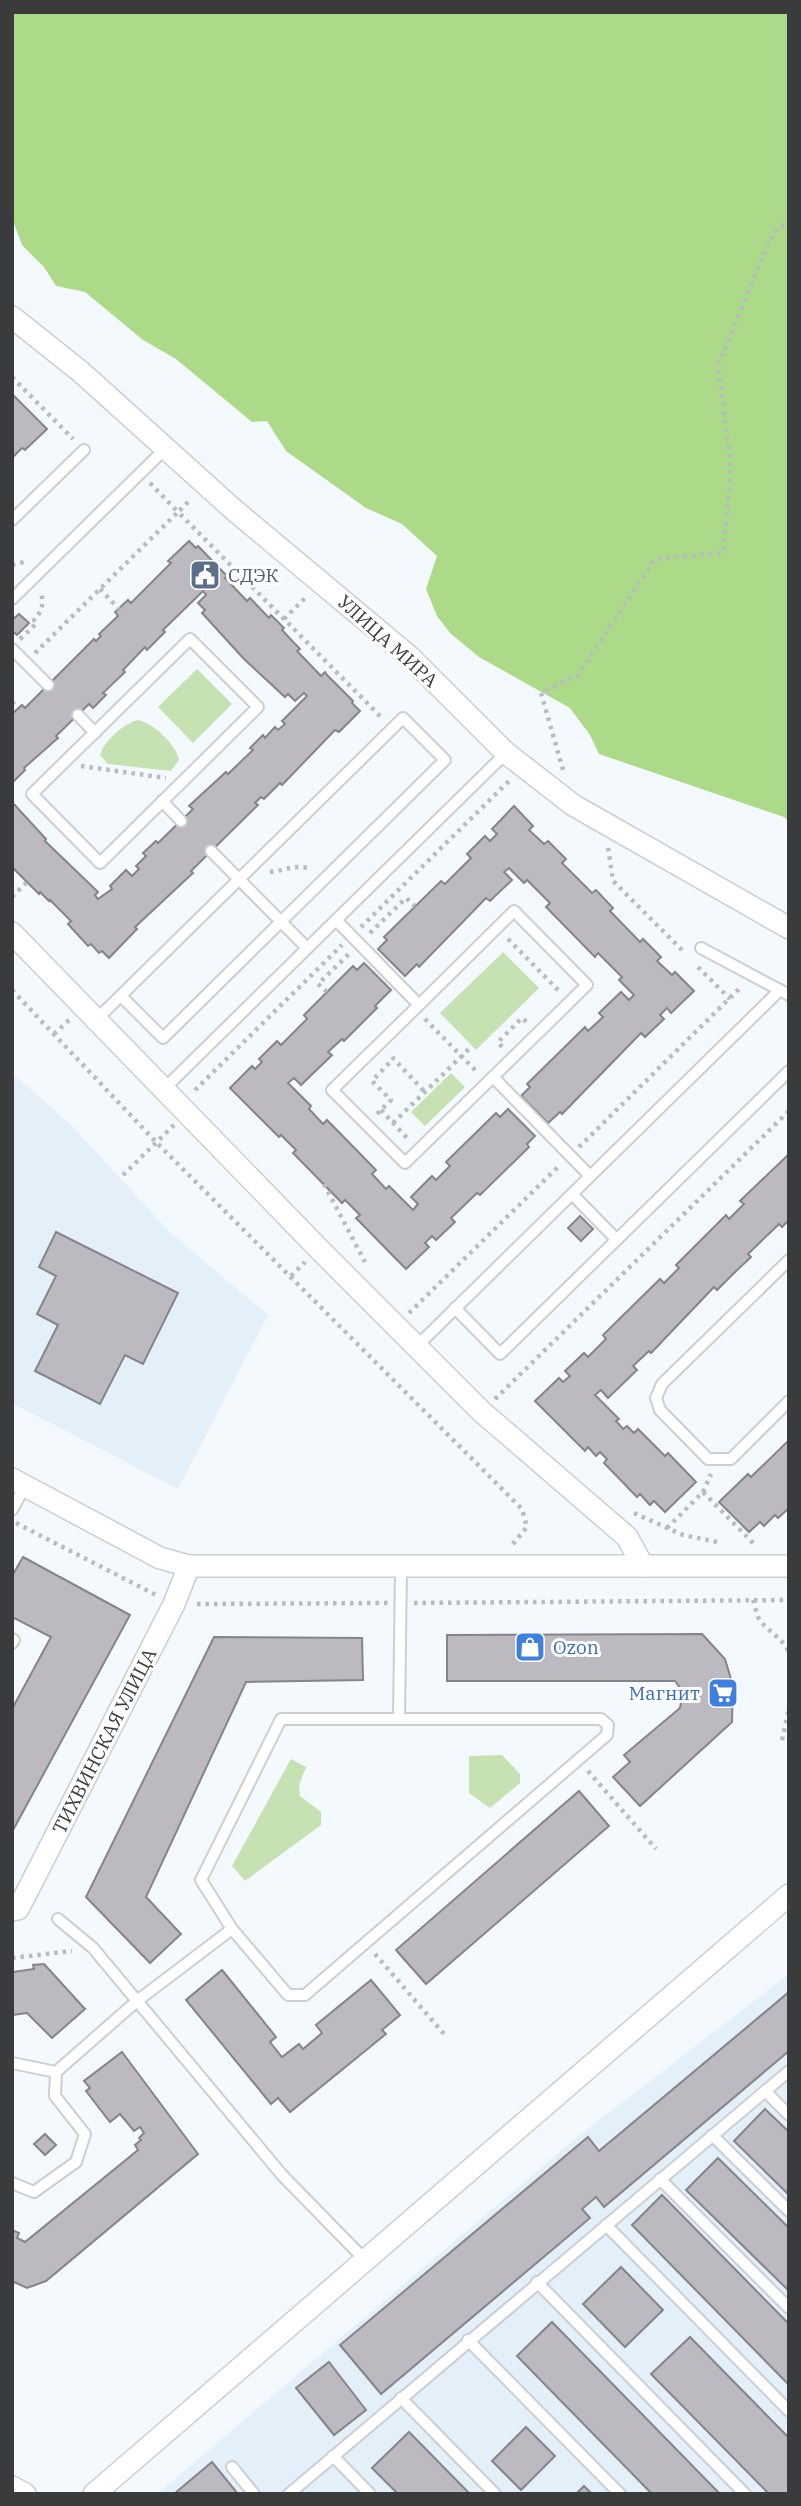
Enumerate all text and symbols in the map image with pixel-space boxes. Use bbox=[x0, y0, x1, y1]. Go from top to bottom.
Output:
public building icon: СДЭК bbox=[188, 558, 222, 592]
place label: СДЭК bbox=[228, 563, 279, 587]
street label: УЛИЦА МИРА bbox=[333, 590, 443, 692]
shop icon: Ozon bbox=[513, 1630, 547, 1664]
place label: Ozon bbox=[553, 1635, 599, 1659]
street label: ТИХВИНСКАЯ УЛИЦА bbox=[47, 1644, 161, 1838]
supermarket icon: Магнит bbox=[706, 1676, 740, 1710]
place label: Магнит bbox=[629, 1681, 700, 1705]

